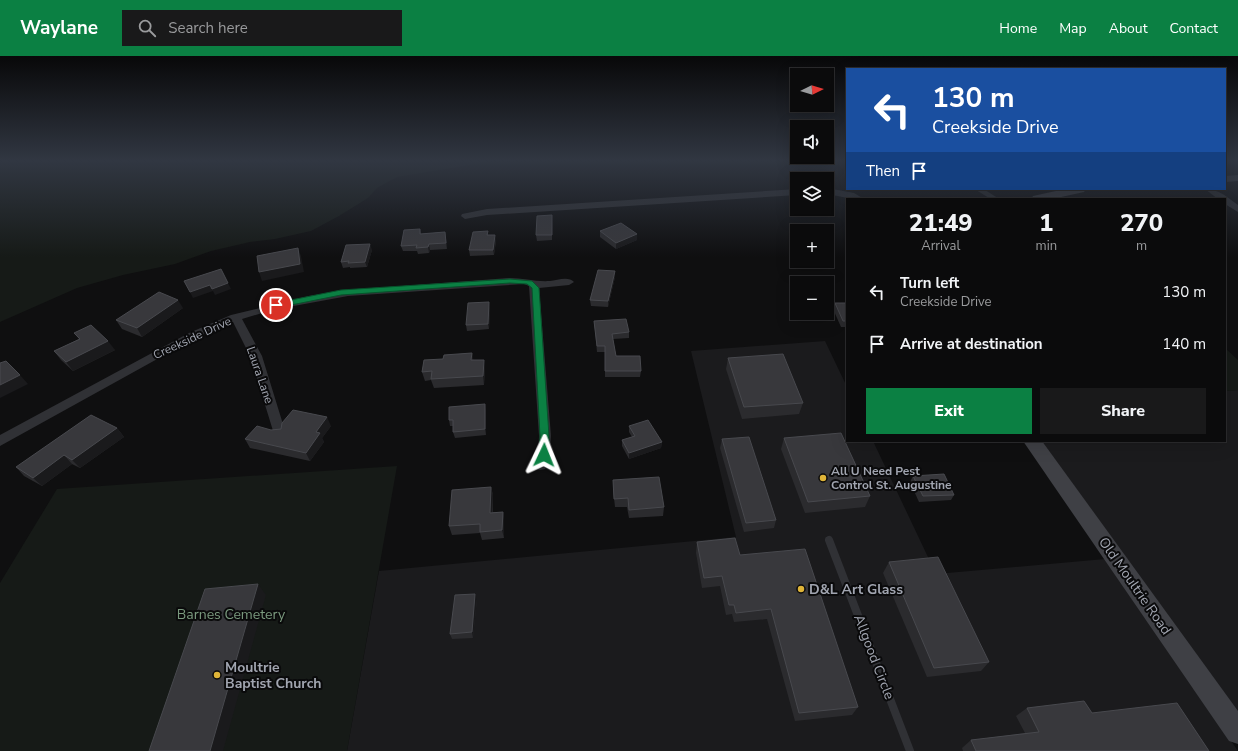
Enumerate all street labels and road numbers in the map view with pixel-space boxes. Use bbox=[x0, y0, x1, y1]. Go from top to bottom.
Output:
street label: Creekside Drive bbox=[150, 313, 234, 363]
street label: Laura Lane bbox=[243, 344, 277, 406]
street label: Old Moultrie Road bbox=[1094, 533, 1176, 639]
street label: Allgood Circle bbox=[849, 612, 899, 702]

